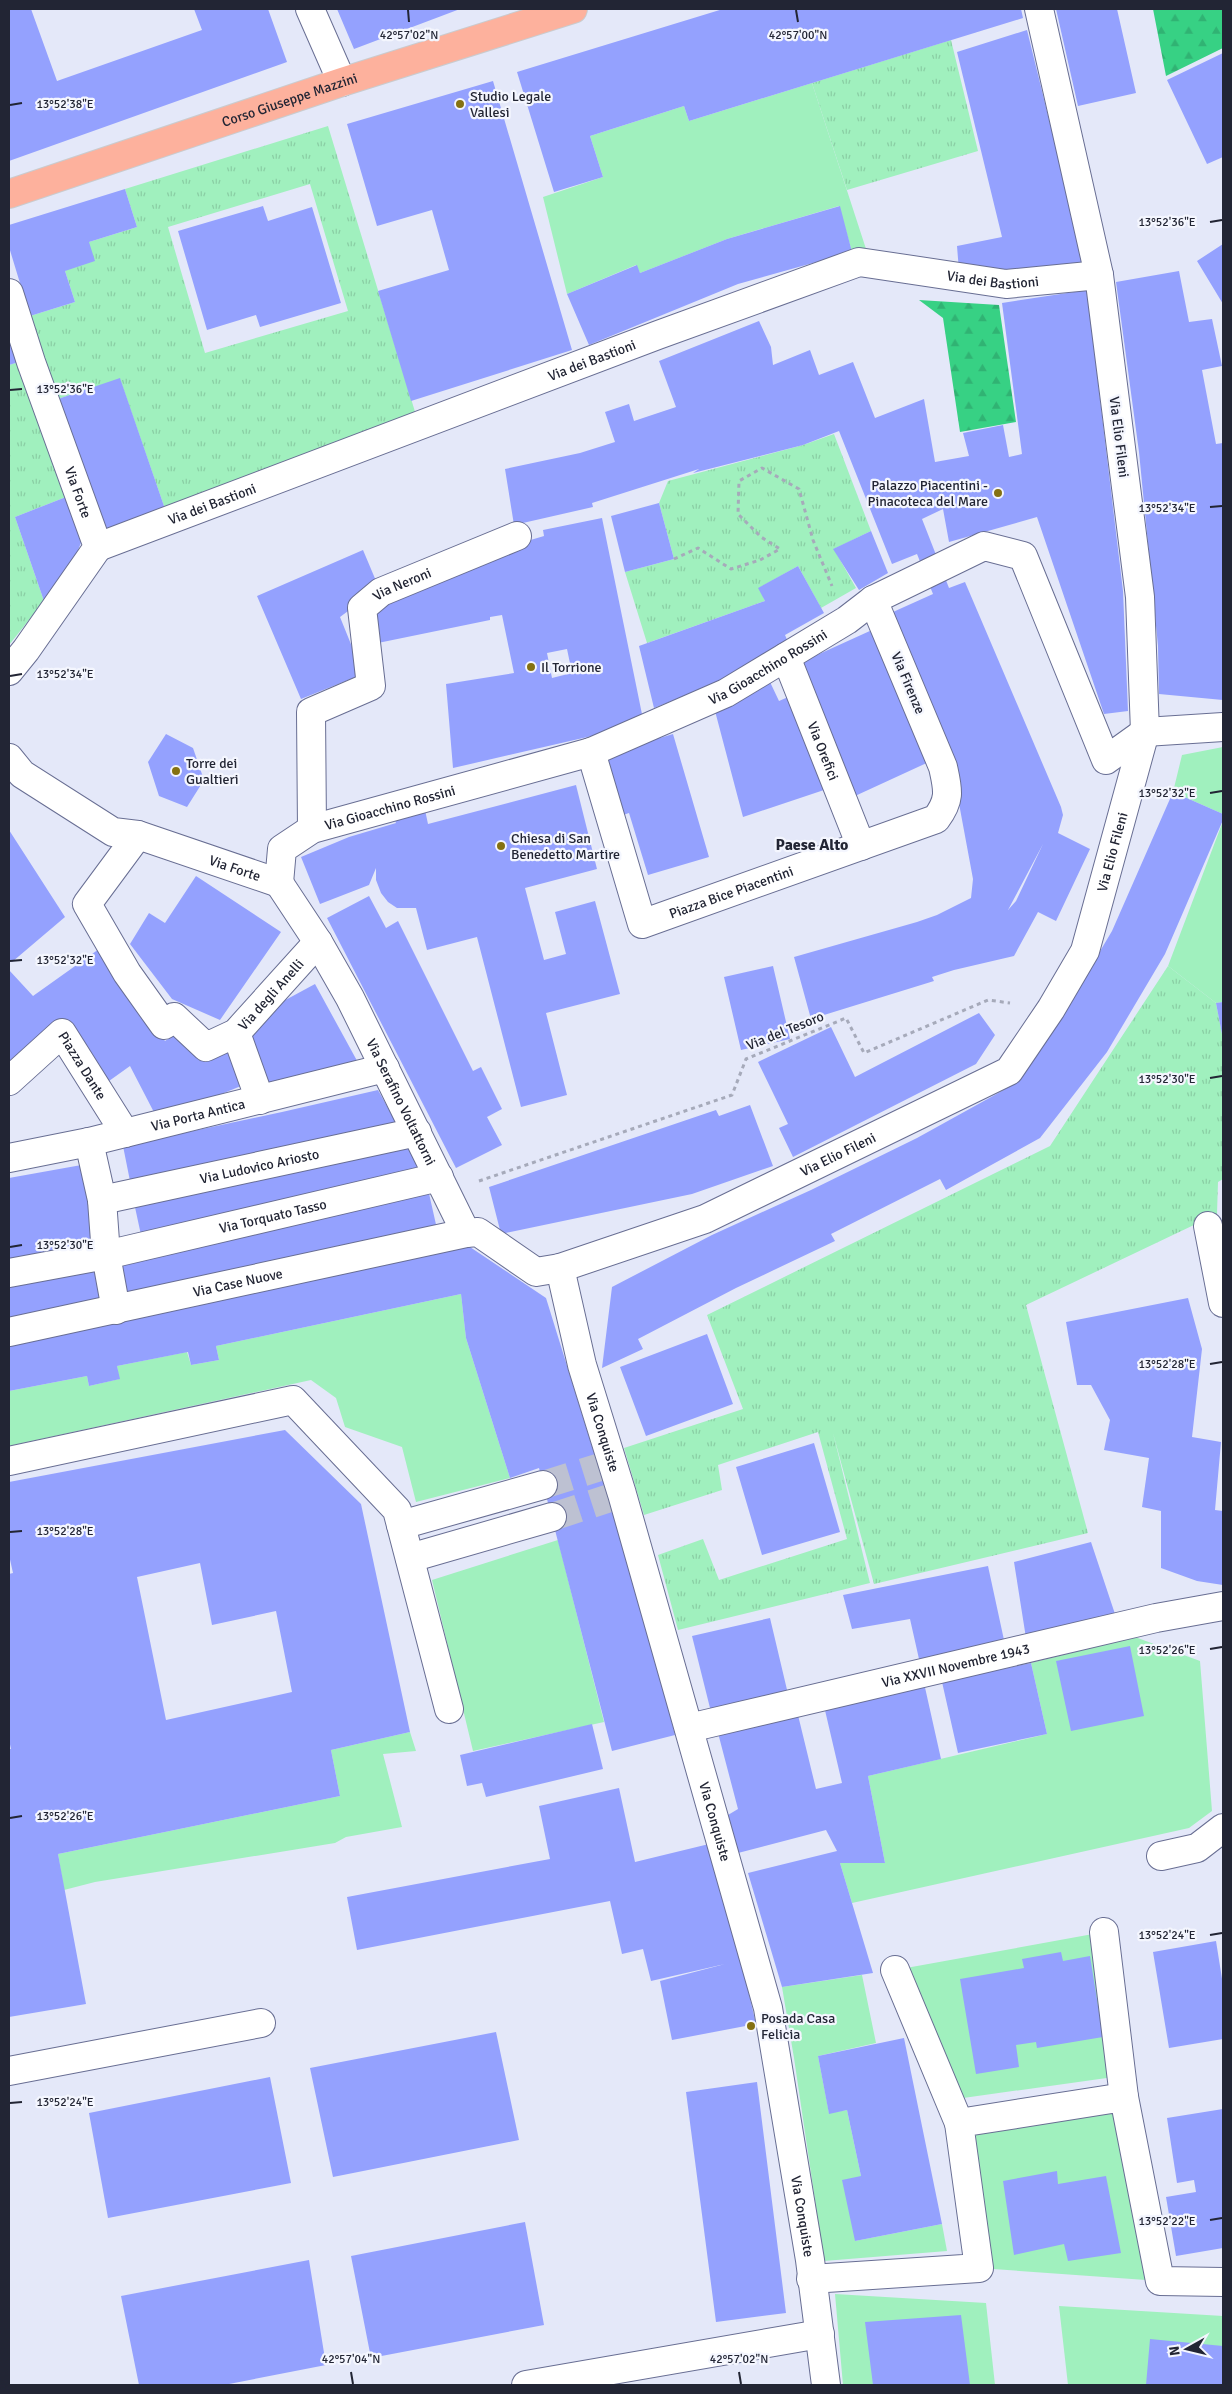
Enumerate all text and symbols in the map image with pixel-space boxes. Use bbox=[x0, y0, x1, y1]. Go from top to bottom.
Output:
text: 42°57'02"N bbox=[380, 28, 438, 43]
text: 42°57'00"N bbox=[769, 28, 827, 43]
street label: Corso Giuseppe Mazzini bbox=[220, 69, 360, 130]
place label: Studio Legale Vallesi bbox=[470, 88, 551, 121]
text: 13°52'38"E bbox=[36, 97, 94, 112]
marker: Studio Legale Vallesi bbox=[454, 98, 466, 110]
text: 13°52'36"E bbox=[1138, 215, 1196, 230]
street label: Via dei Bastioni bbox=[946, 267, 1040, 293]
street label: Via dei Bastioni bbox=[545, 336, 638, 384]
text: 13°52'36"E bbox=[36, 382, 94, 397]
street label: Via Elio Fileni bbox=[1106, 395, 1132, 479]
street label: Via Forte bbox=[61, 464, 95, 520]
place label: Palazzo Piacentini - Pinacoteca del Mare bbox=[867, 477, 988, 510]
street label: Via dei Bastioni bbox=[166, 479, 258, 528]
marker: Palazzo Piacentini - Pinacoteca del Mare bbox=[992, 487, 1004, 499]
text: 13°52'34"E bbox=[1138, 501, 1196, 516]
street label: Via Neroni bbox=[369, 564, 434, 604]
street label: Via Gioacchino Rossini bbox=[706, 626, 830, 708]
street label: Via Firenze bbox=[887, 649, 929, 717]
place label: Il Torrione bbox=[541, 659, 602, 676]
marker: Il Torrione bbox=[525, 661, 537, 673]
text: 13°52'34"E bbox=[36, 667, 94, 682]
street label: Via Orefici bbox=[804, 719, 843, 783]
place label: Torre dei Gualtieri bbox=[186, 755, 239, 788]
marker: Torre dei Gualtieri bbox=[170, 765, 182, 777]
street label: Via Gioacchino Rossini bbox=[323, 781, 457, 834]
text: 13°52'32"E bbox=[1138, 786, 1196, 801]
street label: Via Elio Fileni bbox=[1093, 810, 1131, 894]
place label: Chiesa di San Benedetto Martire bbox=[511, 830, 620, 863]
district label: Paese Alto bbox=[776, 835, 848, 855]
marker: Chiesa di San Benedetto Martire bbox=[495, 840, 507, 852]
street label: Via Forte bbox=[207, 851, 263, 885]
street label: Piazza Bice Piacentini bbox=[667, 862, 796, 922]
text: 13°52'32"E bbox=[36, 953, 94, 968]
street label: Via degli Anelli bbox=[234, 955, 307, 1034]
street label: Via del Tesoro bbox=[744, 1008, 826, 1054]
street label: Piazza Dante bbox=[55, 1028, 110, 1103]
street label: Via Serafino Voltattorni bbox=[363, 1036, 440, 1168]
text: 13°52'30"E bbox=[1138, 1072, 1196, 1087]
street label: Via Porta Antica bbox=[149, 1095, 247, 1135]
street label: Via Elio Fileni bbox=[797, 1129, 878, 1180]
street label: Via Ludovico Ariosto bbox=[198, 1145, 320, 1187]
street label: Via Torquato Tasso bbox=[217, 1195, 328, 1237]
text: 13°52'30"E bbox=[36, 1238, 94, 1253]
street label: Via Case Nuove bbox=[191, 1264, 284, 1300]
text: 13°52'28"E bbox=[1138, 1357, 1196, 1372]
street label: Via Conquiste bbox=[583, 1391, 623, 1474]
text: 13°52'28"E bbox=[36, 1524, 94, 1539]
street label: Via XXVII Novembre 1943 bbox=[880, 1640, 1031, 1691]
text: 13°52'26"E bbox=[1138, 1643, 1196, 1658]
street label: Via Conquiste bbox=[696, 1780, 734, 1863]
text: 13°52'26"E bbox=[36, 1809, 94, 1824]
text: 13°52'24"E bbox=[1138, 1928, 1196, 1943]
place label: Posada Casa Felicia bbox=[761, 2010, 835, 2043]
marker: Posada Casa Felicia bbox=[745, 2020, 757, 2032]
text: 13°52'24"E bbox=[36, 2095, 94, 2110]
street label: Via Conquiste bbox=[788, 2174, 818, 2258]
text: 13°52'22"E bbox=[1138, 2214, 1196, 2229]
north arrow bbox=[1162, 2324, 1212, 2374]
text: N bbox=[1166, 2345, 1184, 2357]
text: 42°57'04"N bbox=[322, 2352, 380, 2367]
text: 42°57'02"N bbox=[710, 2352, 768, 2367]

